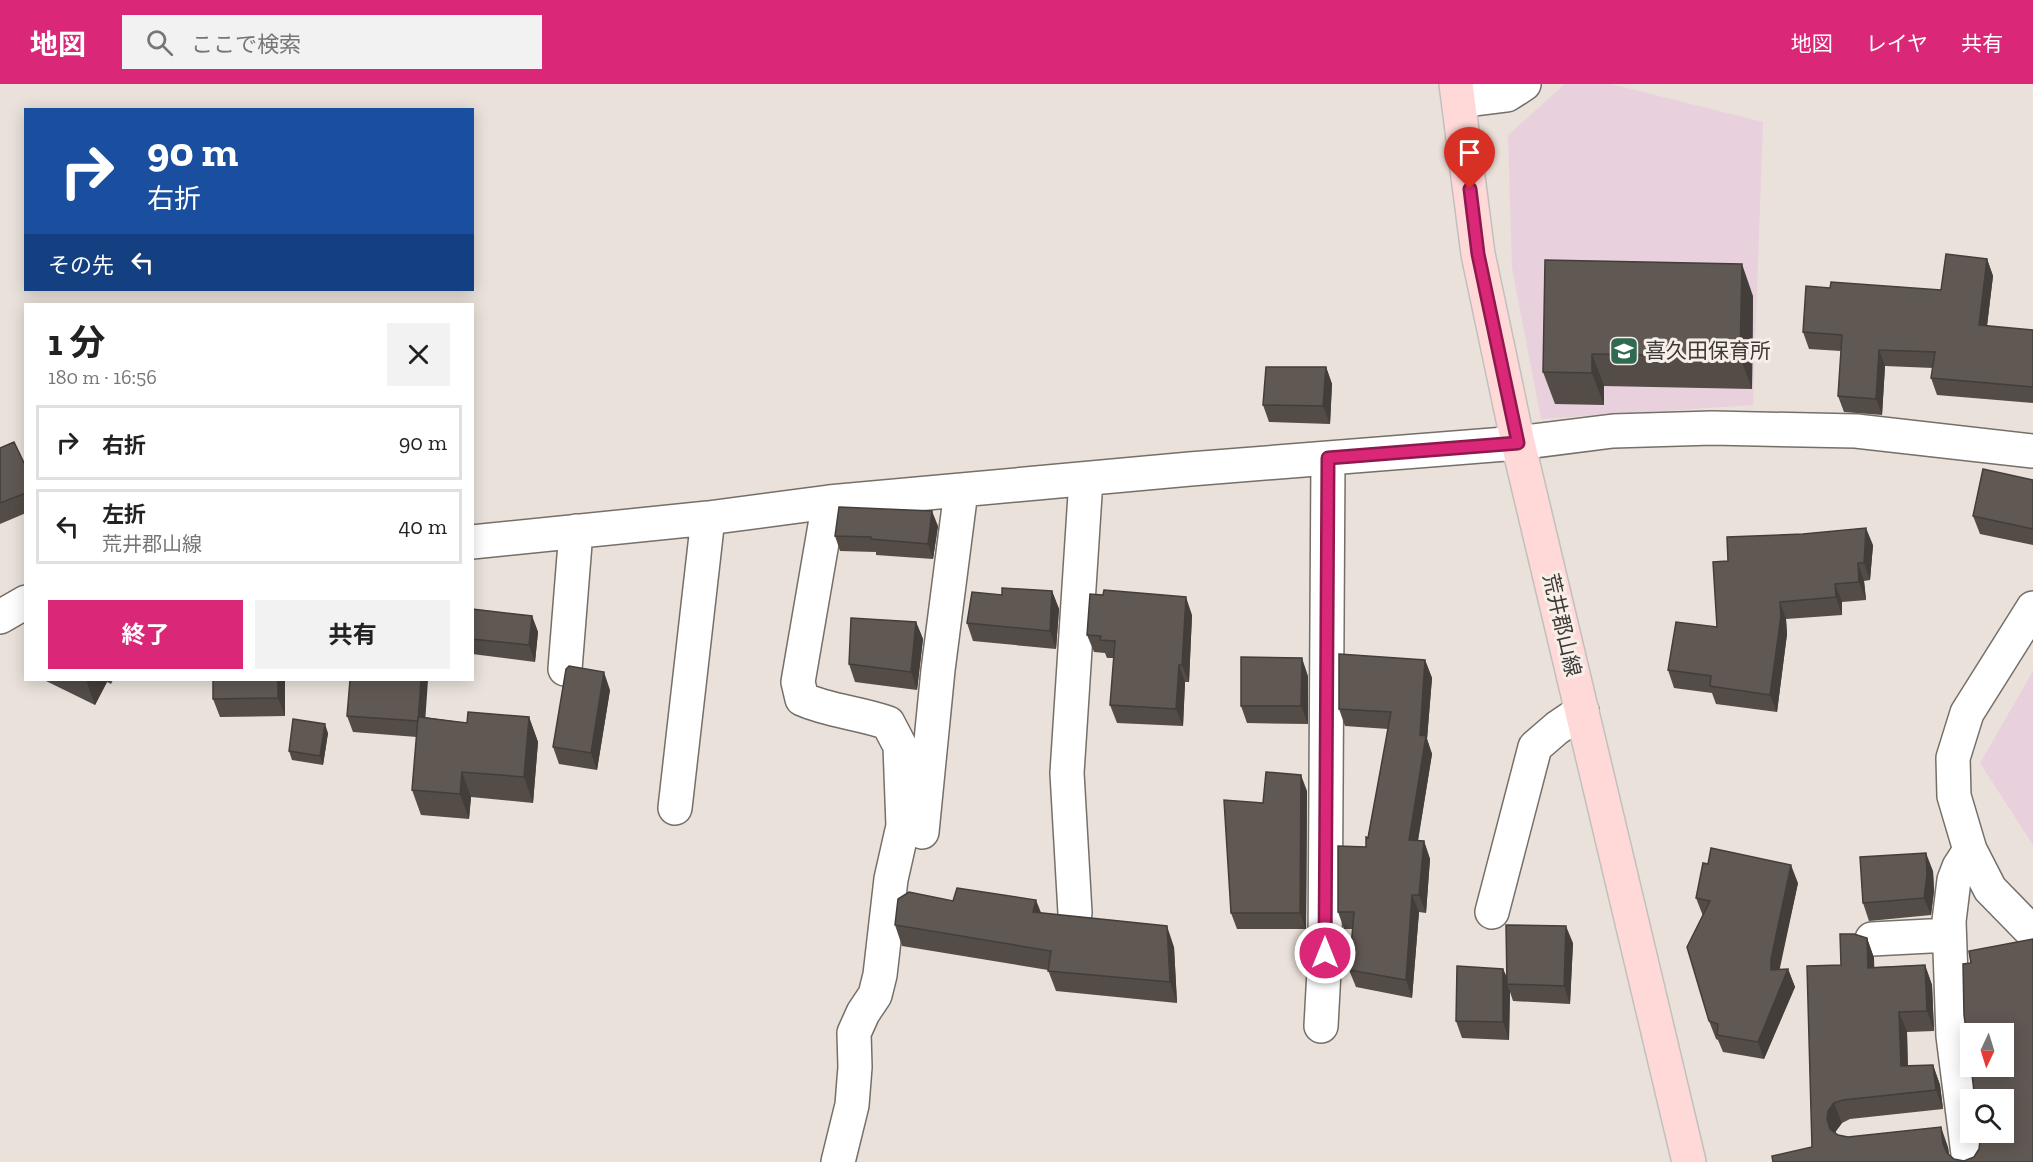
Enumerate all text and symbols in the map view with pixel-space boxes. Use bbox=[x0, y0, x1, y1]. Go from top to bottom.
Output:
search box bbox=[122, 15, 542, 69]
icon: search bbox=[143, 26, 176, 59]
text: 地図 bbox=[30, 28, 86, 61]
text: ここで検索 bbox=[191, 31, 301, 58]
text: 地図 bbox=[1791, 31, 1833, 56]
text: レイヤ bbox=[1866, 31, 1928, 56]
text: 共有 bbox=[1961, 31, 2003, 56]
text: 90 m bbox=[147, 126, 238, 177]
pin bbox=[1444, 127, 1495, 189]
icon: right bbox=[48, 132, 126, 210]
icon: arrive bbox=[1453, 136, 1486, 169]
text: 右折 bbox=[147, 183, 201, 215]
icon: left bbox=[126, 246, 159, 279]
text: その先 bbox=[48, 252, 114, 279]
text: 1 分 bbox=[48, 321, 105, 364]
button: close bbox=[387, 323, 450, 386]
school or university icon: 喜久田保育所 bbox=[1608, 335, 1640, 367]
place label: 喜久田保育所 bbox=[1645, 338, 1771, 363]
text: 180 m · 16:56 bbox=[48, 365, 157, 389]
icon: right bbox=[51, 426, 84, 459]
text: 90 m bbox=[399, 429, 447, 456]
text: 右折 bbox=[102, 432, 146, 459]
text: 左折 bbox=[102, 501, 146, 528]
icon: left bbox=[51, 510, 84, 543]
text: 40 m bbox=[398, 513, 447, 540]
text: 荒井郡山線 bbox=[102, 532, 202, 556]
street label: 荒井郡山線 bbox=[1538, 571, 1586, 679]
button: 終了 bbox=[48, 600, 243, 669]
button: 共有 bbox=[255, 600, 450, 669]
position arrow bbox=[1293, 921, 1357, 985]
north arrow bbox=[1960, 1023, 2014, 1077]
map controls bbox=[1960, 1023, 2014, 1143]
button: search bbox=[1960, 1089, 2014, 1143]

